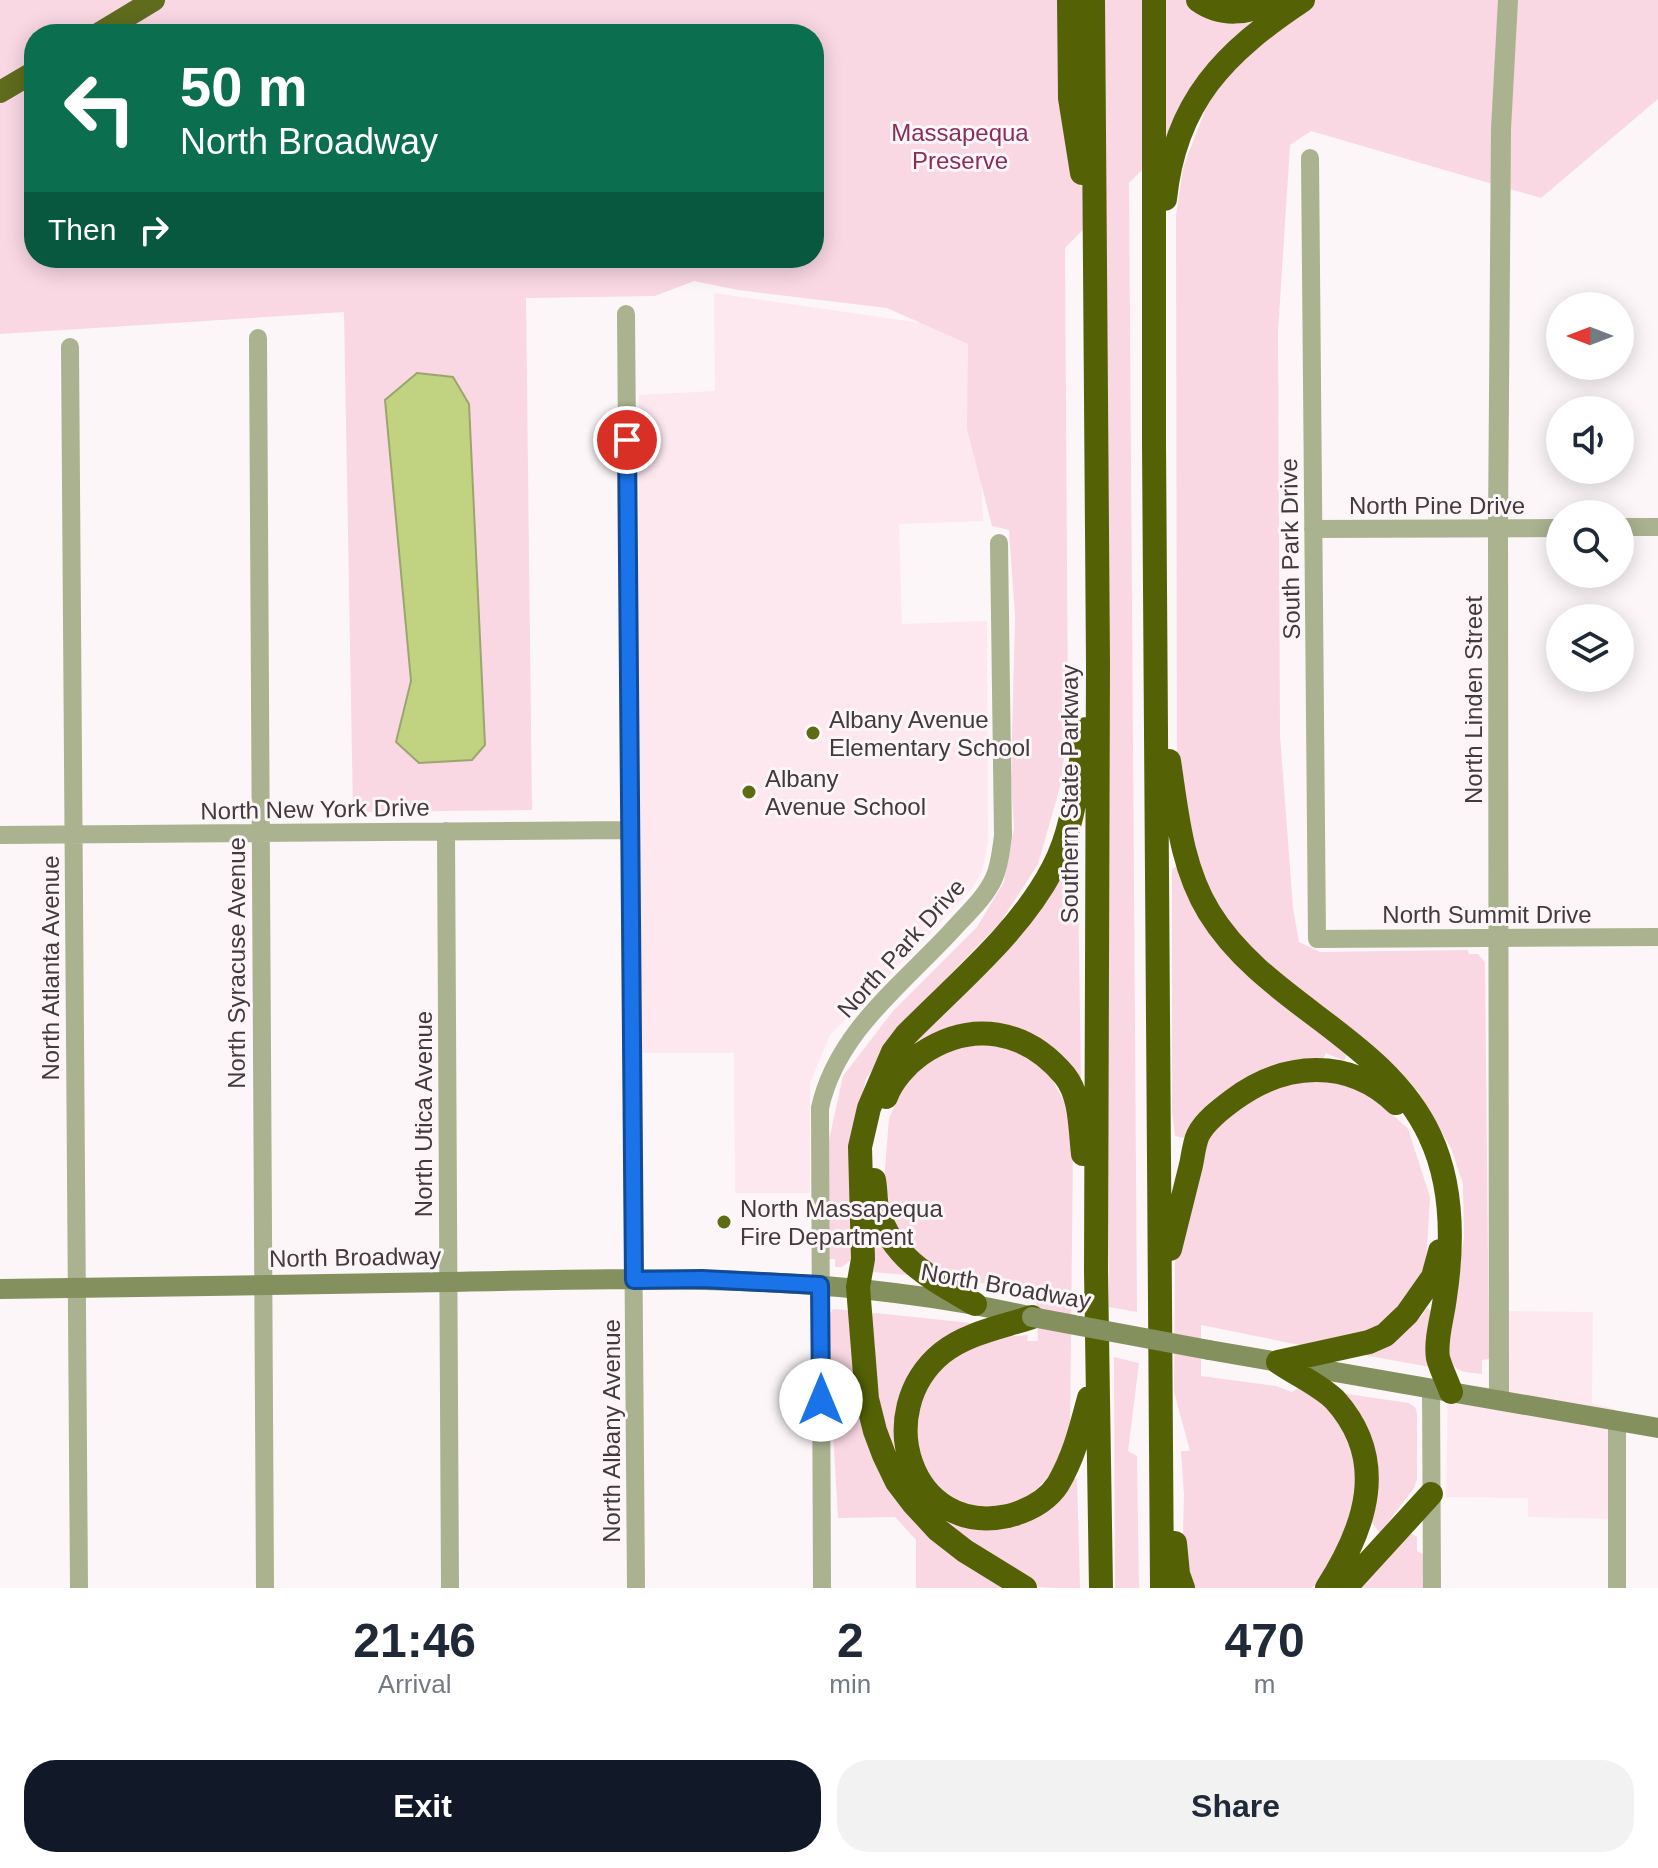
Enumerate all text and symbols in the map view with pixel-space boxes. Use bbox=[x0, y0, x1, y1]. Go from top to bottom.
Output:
text: 50 m bbox=[180, 55, 308, 118]
icon: left bbox=[48, 56, 152, 160]
park label: Massapequa Preserve bbox=[891, 119, 1029, 174]
text: North Broadway bbox=[180, 121, 438, 162]
icon: right bbox=[132, 208, 176, 252]
text: Then bbox=[48, 213, 116, 246]
north arrow bbox=[1546, 292, 1634, 380]
map controls bbox=[1546, 292, 1634, 692]
button: sound bbox=[1546, 396, 1634, 484]
pin bbox=[593, 406, 661, 474]
icon: arrive bbox=[605, 418, 649, 462]
street label: South Park Drive bbox=[1275, 458, 1305, 640]
street label: North Pine Drive bbox=[1349, 492, 1525, 519]
button: search bbox=[1546, 500, 1634, 588]
street label: North Linden Street bbox=[1460, 596, 1487, 804]
button: layers bbox=[1546, 604, 1634, 692]
street label: Southern State Parkway bbox=[1056, 665, 1083, 923]
place label: Albany Avenue Elementary School bbox=[829, 706, 1030, 761]
marker: Albany Avenue Elementary School bbox=[804, 724, 822, 742]
place label: Albany Avenue School bbox=[765, 765, 926, 820]
marker: Albany Avenue School bbox=[740, 783, 758, 801]
street label: North New York Drive bbox=[200, 794, 430, 824]
street label: North Syracuse Avenue bbox=[223, 837, 250, 1089]
street label: North Atlanta Avenue bbox=[37, 855, 64, 1081]
street label: North Park Drive bbox=[832, 873, 970, 1023]
street label: North Summit Drive bbox=[1382, 901, 1592, 928]
street label: North Utica Avenue bbox=[410, 1011, 437, 1217]
place label: North Massapequa Fire Department bbox=[740, 1195, 943, 1250]
marker: North Massapequa Fire Department bbox=[715, 1213, 733, 1231]
street label: North Broadway bbox=[269, 1242, 441, 1272]
street label: North Broadway bbox=[919, 1258, 1093, 1314]
street label: North Albany Avenue bbox=[598, 1319, 625, 1543]
position arrow bbox=[779, 1358, 863, 1442]
text: 21:46 bbox=[353, 1614, 476, 1667]
text: 2 bbox=[837, 1614, 864, 1667]
text: 470 bbox=[1225, 1614, 1305, 1667]
text: Arrival bbox=[378, 1669, 452, 1699]
text: min bbox=[829, 1669, 871, 1699]
text: m bbox=[1254, 1669, 1275, 1699]
button: Exit bbox=[24, 1760, 821, 1852]
button: Share bbox=[837, 1760, 1634, 1852]

